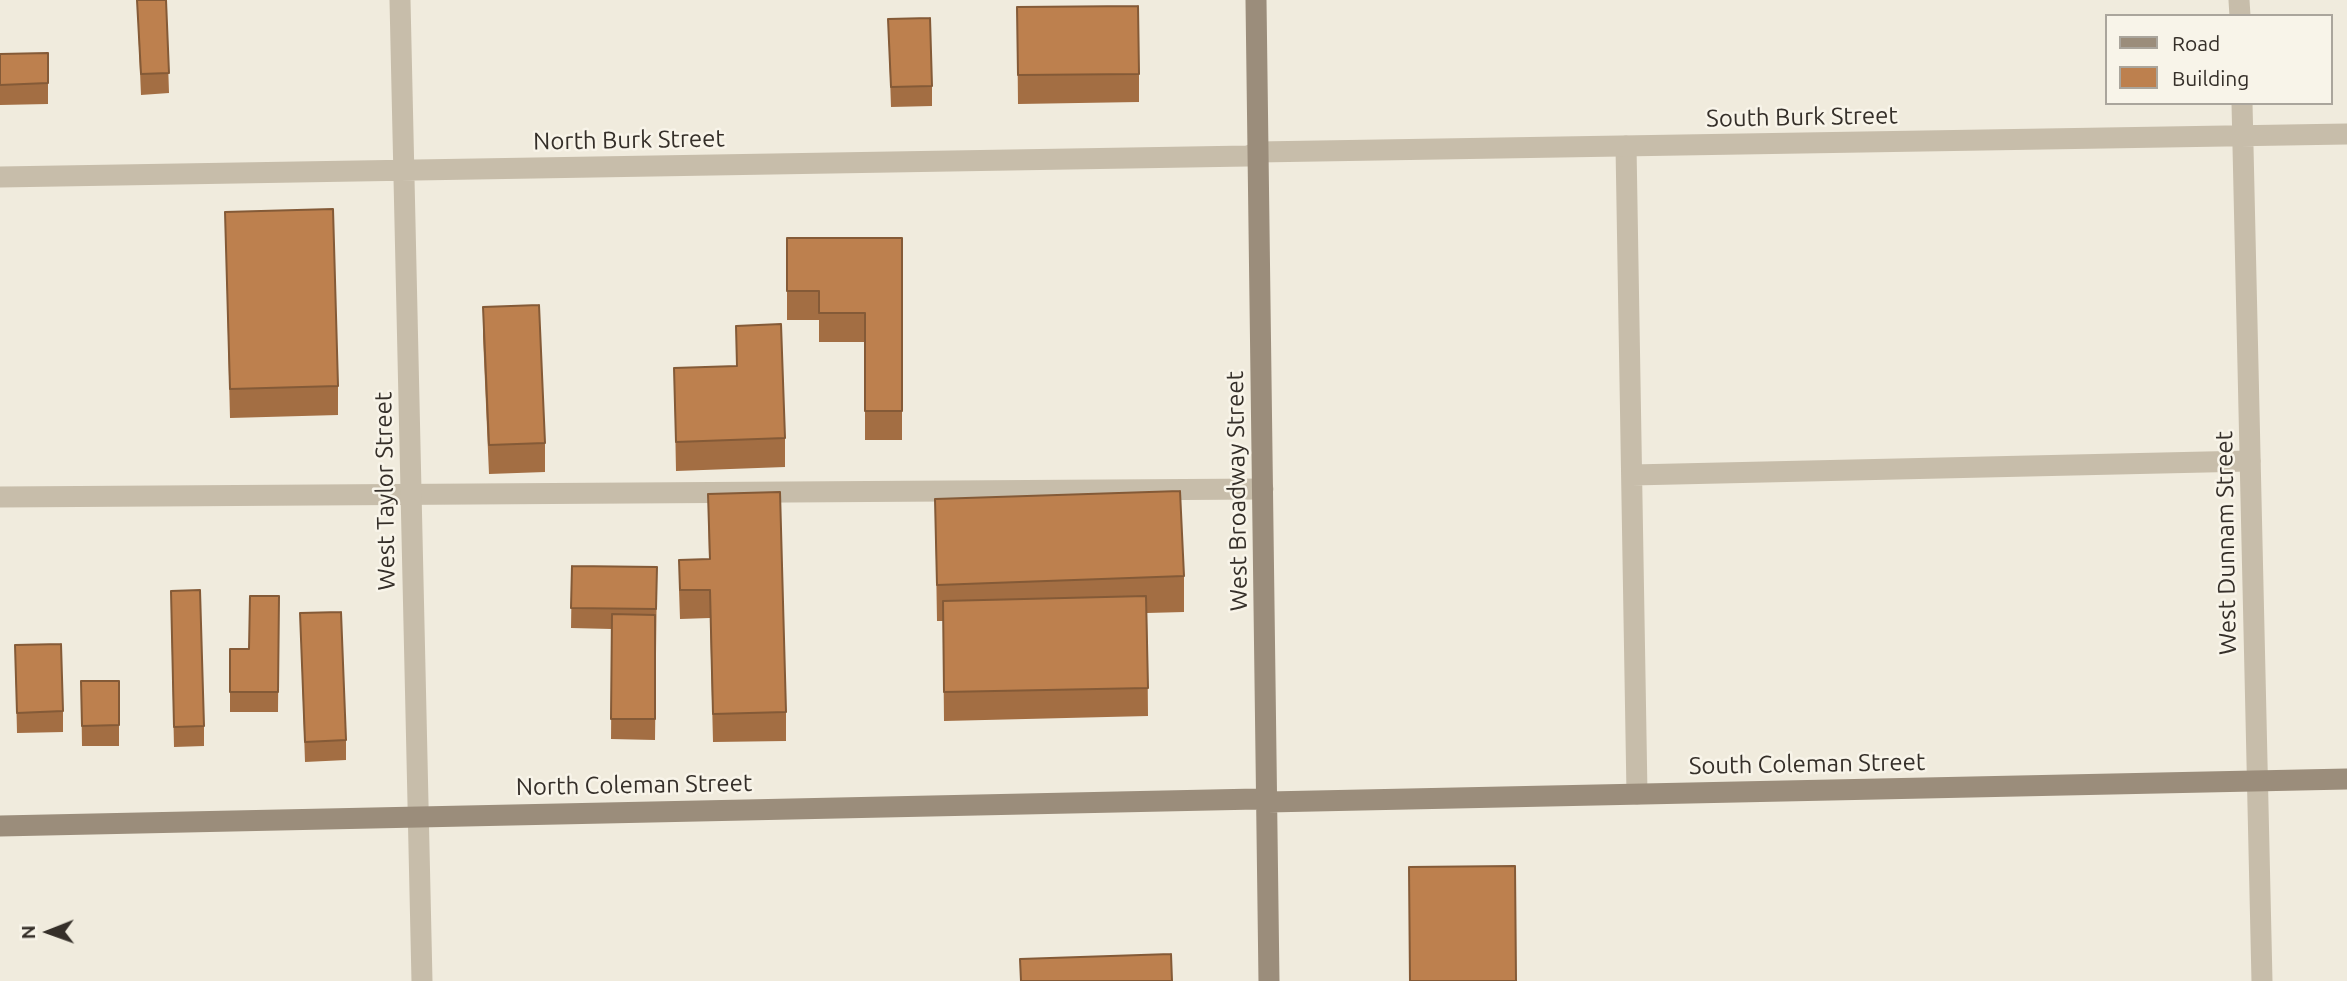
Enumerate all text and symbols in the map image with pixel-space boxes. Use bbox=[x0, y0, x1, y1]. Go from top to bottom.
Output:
legend bbox=[2106, 14, 2333, 105]
text: Road bbox=[2172, 31, 2220, 55]
text: Building bbox=[2172, 66, 2249, 90]
street label: South Burk Street bbox=[1706, 101, 1898, 133]
street label: North Burk Street bbox=[533, 124, 725, 156]
street label: West Broadway Street bbox=[1221, 371, 1253, 611]
street label: West Taylor Street bbox=[369, 391, 401, 591]
street label: West Dunnam Street bbox=[2210, 431, 2242, 655]
street label: South Coleman Street bbox=[1689, 748, 1925, 780]
street label: North Coleman Street bbox=[516, 769, 752, 801]
north arrow bbox=[14, 897, 84, 967]
text: N bbox=[17, 925, 39, 940]

